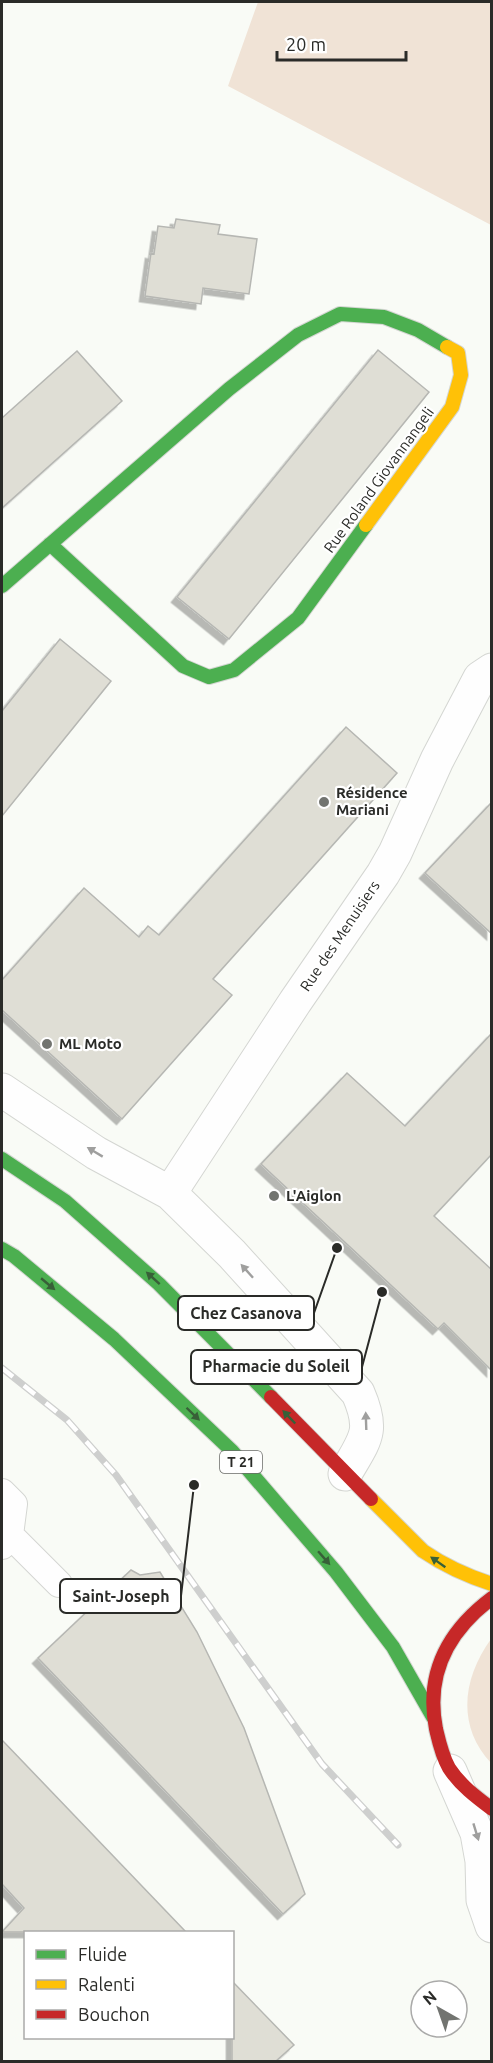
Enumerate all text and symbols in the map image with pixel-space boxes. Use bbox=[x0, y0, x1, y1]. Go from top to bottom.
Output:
scale bar bbox=[277, 24, 406, 62]
text: 20 m bbox=[286, 34, 326, 54]
street label: Rue Roland Giovannangeli bbox=[320, 404, 437, 556]
place label: Résidence Mariani bbox=[336, 784, 408, 818]
marker: Résidence Mariani bbox=[317, 795, 331, 809]
street label: Rue des Menuisiers bbox=[296, 877, 383, 994]
place label: ML Moto bbox=[59, 1035, 122, 1052]
marker: ML Moto bbox=[40, 1037, 54, 1051]
one-way arrow bbox=[87, 1146, 103, 1157]
place label: L'Aiglon bbox=[286, 1187, 342, 1204]
marker: L'Aiglon bbox=[267, 1189, 281, 1203]
one-way arrow bbox=[241, 1264, 254, 1279]
one-way arrow bbox=[145, 1271, 160, 1285]
one-way arrow bbox=[40, 1278, 56, 1291]
callout: Chez Casanova bbox=[178, 1296, 314, 1330]
text: Chez Casanova bbox=[190, 1304, 302, 1322]
callout: Pharmacie du Soleil bbox=[191, 1350, 362, 1384]
text: Pharmacie du Soleil bbox=[202, 1357, 350, 1375]
one-way arrow bbox=[186, 1407, 200, 1421]
one-way arrow bbox=[283, 1411, 297, 1425]
one-way arrow bbox=[361, 1412, 371, 1431]
road number: T 21 bbox=[220, 1451, 262, 1473]
one-way arrow bbox=[317, 1550, 330, 1565]
one-way arrow bbox=[430, 1556, 446, 1568]
callout: Saint-Joseph bbox=[60, 1579, 181, 1613]
text: Saint-Joseph bbox=[72, 1587, 170, 1605]
one-way arrow bbox=[471, 1823, 481, 1841]
legend bbox=[24, 1931, 234, 2039]
text: Fluide bbox=[78, 1944, 127, 1964]
text: Ralenti bbox=[78, 1974, 135, 1994]
north arrow bbox=[409, 1979, 469, 2039]
text: N bbox=[419, 1987, 440, 2008]
text: Bouchon bbox=[78, 2004, 150, 2024]

